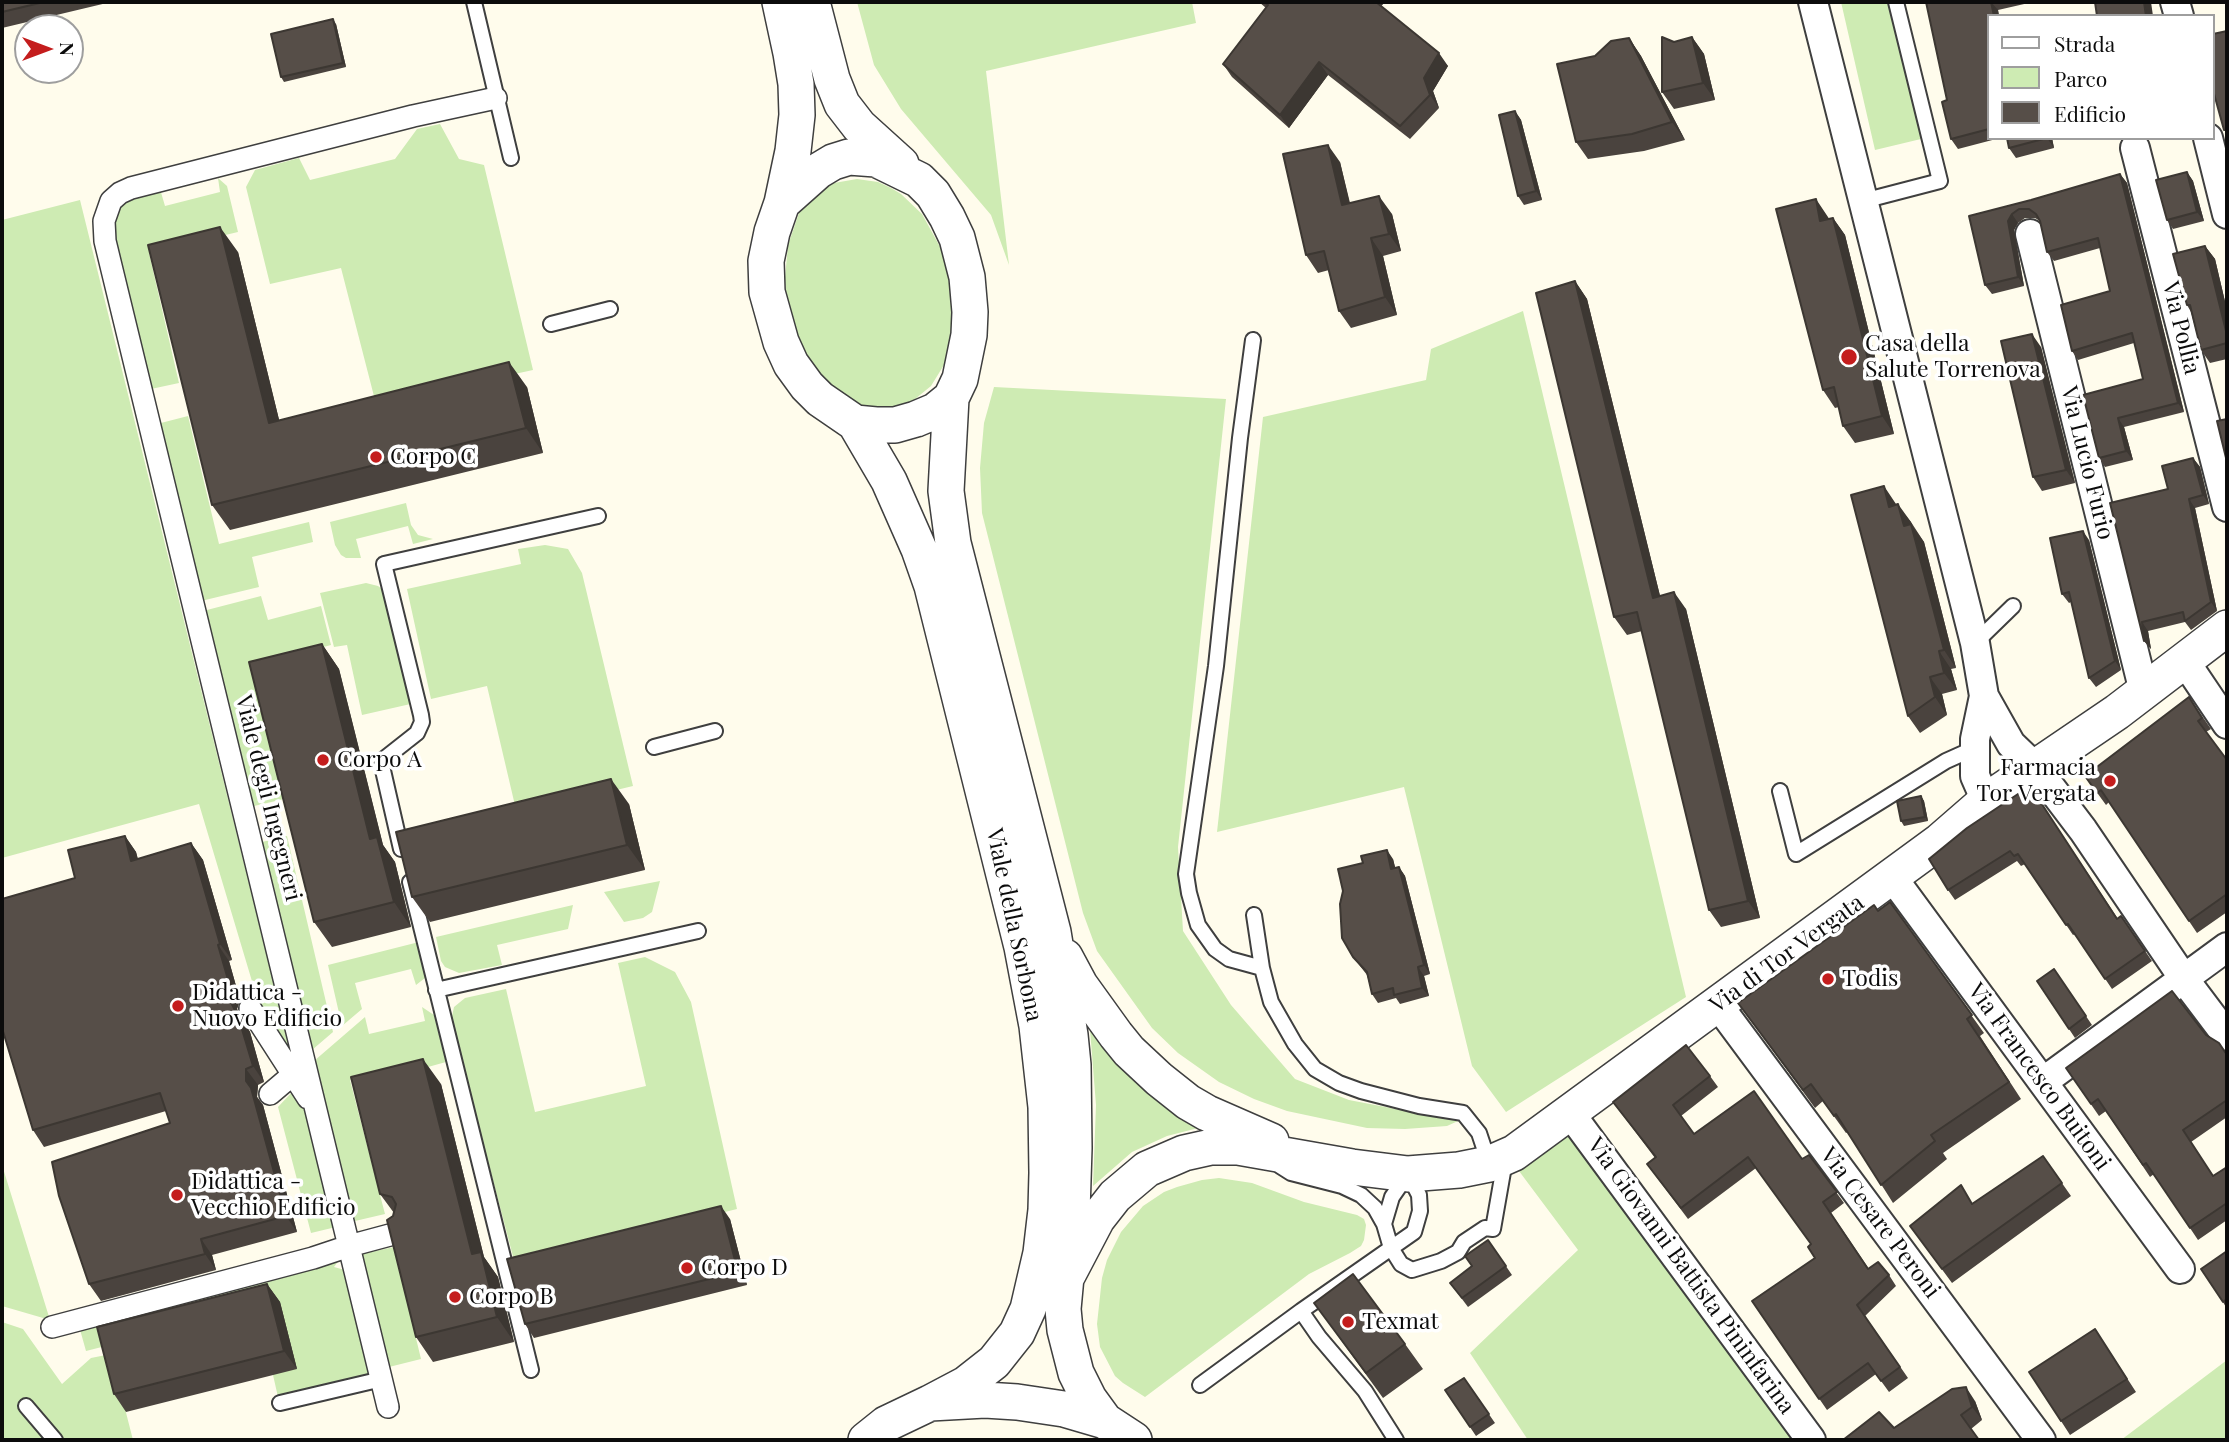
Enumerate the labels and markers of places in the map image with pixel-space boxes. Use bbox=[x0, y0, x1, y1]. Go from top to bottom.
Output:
place label: Casa della Salute Torrenova bbox=[1865, 330, 2041, 384]
marker: Casa della Salute Torrenova bbox=[1839, 347, 1859, 367]
place label: Corpo C bbox=[390, 443, 476, 471]
marker: Corpo C bbox=[368, 449, 384, 465]
place label: Corpo A bbox=[337, 746, 422, 774]
marker: Corpo A bbox=[315, 752, 331, 768]
place label: Farmacia Tor Vergata bbox=[1976, 754, 2096, 808]
marker: Farmacia Tor Vergata bbox=[2102, 773, 2118, 789]
place label: Todis bbox=[1842, 965, 1898, 993]
marker: Todis bbox=[1820, 971, 1836, 987]
place label: Didattica - Nuovo Edificio bbox=[192, 979, 342, 1033]
marker: Didattica - Nuovo Edificio bbox=[170, 998, 186, 1014]
place label: Didattica - Vecchio Edificio bbox=[191, 1168, 356, 1222]
marker: Didattica - Vecchio Edificio bbox=[169, 1187, 185, 1203]
place label: Corpo D bbox=[701, 1254, 788, 1282]
marker: Corpo D bbox=[679, 1260, 695, 1276]
place label: Corpo B bbox=[469, 1283, 554, 1311]
marker: Corpo B bbox=[447, 1289, 463, 1305]
place label: Texmat bbox=[1362, 1308, 1439, 1336]
marker: Texmat bbox=[1340, 1314, 1356, 1330]

